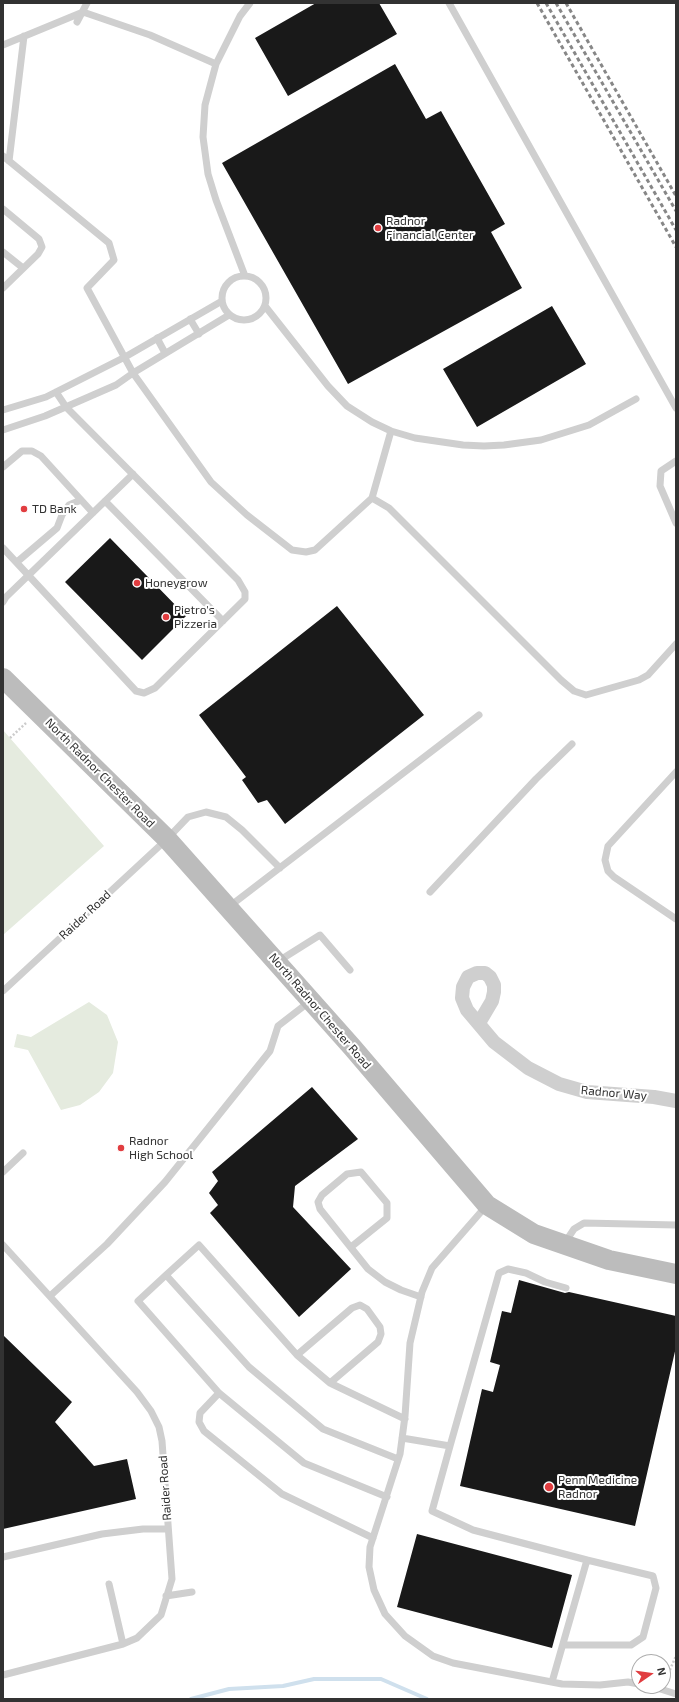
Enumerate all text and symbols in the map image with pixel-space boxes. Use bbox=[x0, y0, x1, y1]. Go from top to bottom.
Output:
place label: Radnor Financial Center bbox=[386, 214, 474, 242]
marker: Radnor Financial Center bbox=[373, 223, 383, 233]
place label: TD Bank bbox=[32, 502, 77, 516]
marker: TD Bank bbox=[19, 504, 29, 514]
place label: Honeygrow bbox=[145, 576, 208, 590]
marker: Honeygrow bbox=[132, 578, 142, 588]
place label: Pietro's Pizzeria bbox=[174, 603, 217, 631]
marker: Pietro's Pizzeria bbox=[161, 612, 171, 622]
street label: North Radnor Chester Road bbox=[42, 715, 158, 831]
street label: Raider Road bbox=[56, 887, 114, 943]
street label: North Radnor Chester Road bbox=[266, 950, 374, 1072]
street label: Radnor Way bbox=[580, 1083, 648, 1103]
place label: Radnor High School bbox=[129, 1134, 193, 1162]
marker: Radnor High School bbox=[116, 1143, 126, 1153]
street label: Raider Road bbox=[156, 1455, 174, 1521]
place label: Penn Medicine Radnor bbox=[558, 1473, 637, 1501]
marker: Penn Medicine Radnor bbox=[543, 1481, 555, 1493]
north arrow bbox=[631, 1654, 671, 1694]
text: N bbox=[655, 1666, 669, 1677]

